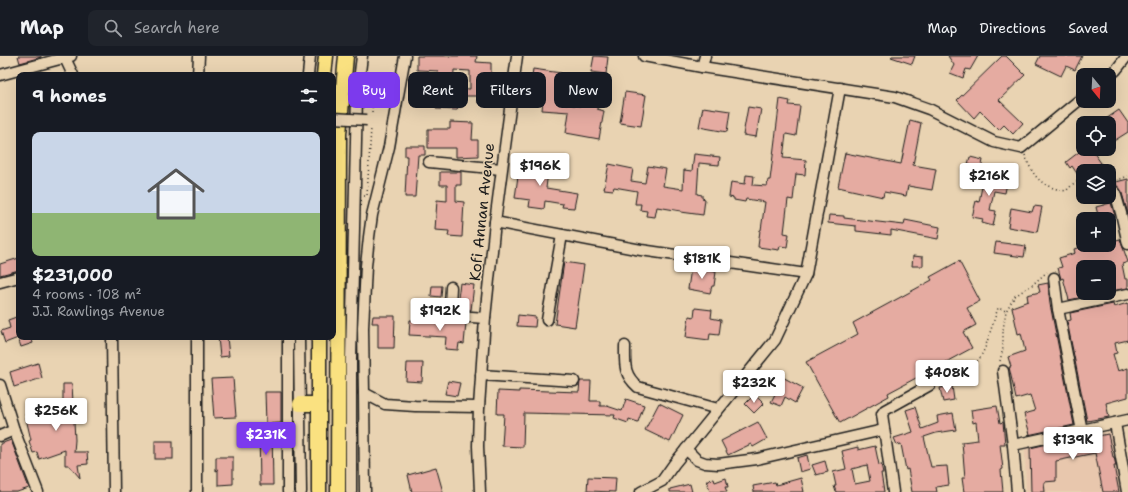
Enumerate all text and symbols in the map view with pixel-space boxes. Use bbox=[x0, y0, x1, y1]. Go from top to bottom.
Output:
search box bbox=[88, 10, 368, 46]
text: Map bbox=[20, 15, 64, 40]
icon: search bbox=[102, 17, 124, 39]
text: Search here bbox=[134, 18, 220, 38]
text: Map bbox=[928, 19, 958, 37]
text: Directions bbox=[980, 19, 1046, 37]
text: Saved bbox=[1068, 19, 1108, 37]
north arrow bbox=[1076, 68, 1116, 108]
map controls bbox=[1076, 68, 1116, 300]
chip: Buy bbox=[348, 72, 400, 108]
chip: Rent bbox=[408, 72, 468, 108]
chip: Filters bbox=[476, 72, 546, 108]
chip: New bbox=[554, 72, 612, 108]
text: 9 homes bbox=[32, 85, 107, 107]
icon: filters bbox=[298, 85, 320, 107]
button: locate bbox=[1076, 116, 1116, 156]
street label: Kofi Annan Avenue bbox=[465, 142, 499, 282]
pin: $196K bbox=[512, 153, 568, 187]
text: $196K bbox=[519, 157, 561, 174]
icon: home bbox=[140, 158, 212, 230]
pin: $216K bbox=[961, 163, 1017, 197]
button: layers bbox=[1076, 164, 1116, 204]
text: $216K bbox=[969, 167, 1009, 184]
button: + bbox=[1076, 212, 1116, 252]
pin: $181K bbox=[674, 246, 730, 280]
text: $181K bbox=[683, 250, 721, 267]
button: − bbox=[1076, 260, 1116, 300]
text: $231,000 bbox=[32, 264, 113, 286]
text: 4 rooms · 108 m² bbox=[32, 286, 142, 303]
pin: $192K bbox=[412, 298, 468, 332]
text: $192K bbox=[419, 302, 461, 319]
text: J.J. Rawlings Avenue bbox=[32, 303, 165, 320]
pin: $408K bbox=[919, 360, 975, 394]
text: $408K bbox=[925, 364, 969, 381]
pin: $232K bbox=[726, 370, 782, 404]
text: $232K bbox=[732, 374, 776, 391]
pin: $256K bbox=[28, 398, 84, 432]
text: $256K bbox=[34, 402, 78, 419]
pin: $231K bbox=[238, 422, 294, 456]
text: $231K bbox=[246, 426, 286, 443]
pin: $139K bbox=[1045, 427, 1101, 461]
text: $139K bbox=[1053, 431, 1093, 448]

